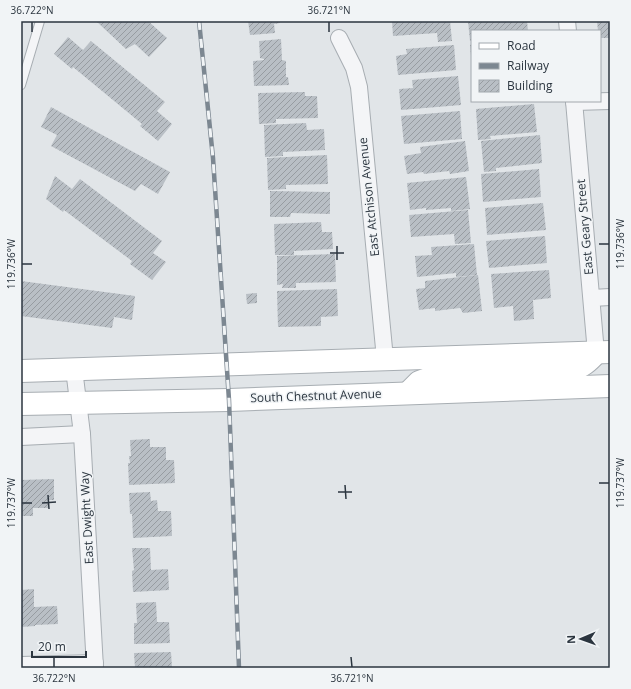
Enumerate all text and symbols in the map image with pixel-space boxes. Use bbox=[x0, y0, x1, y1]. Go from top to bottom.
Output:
text: 36.722°N bbox=[10, 3, 54, 17]
text: 36.721°N bbox=[307, 3, 351, 17]
legend bbox=[471, 30, 601, 102]
text: Road bbox=[507, 37, 536, 54]
text: Railway bbox=[507, 57, 550, 74]
text: Building bbox=[507, 77, 553, 94]
street label: East Atchison Avenue bbox=[354, 136, 383, 257]
street label: East Geary Street bbox=[572, 178, 597, 276]
text: 119.736°W bbox=[613, 218, 627, 269]
text: 119.736°W bbox=[4, 238, 18, 289]
street label: South Chestnut Avenue bbox=[250, 385, 382, 406]
text: 119.737°W bbox=[613, 457, 627, 508]
street label: East Dwight Way bbox=[76, 470, 97, 565]
text: 119.737°W bbox=[4, 477, 18, 528]
north arrow bbox=[561, 619, 601, 659]
scale bar bbox=[32, 633, 86, 659]
text: N bbox=[563, 635, 578, 644]
text: 20 m bbox=[38, 638, 66, 655]
text: 36.722°N bbox=[32, 671, 76, 685]
text: 36.721°N bbox=[330, 671, 374, 685]

